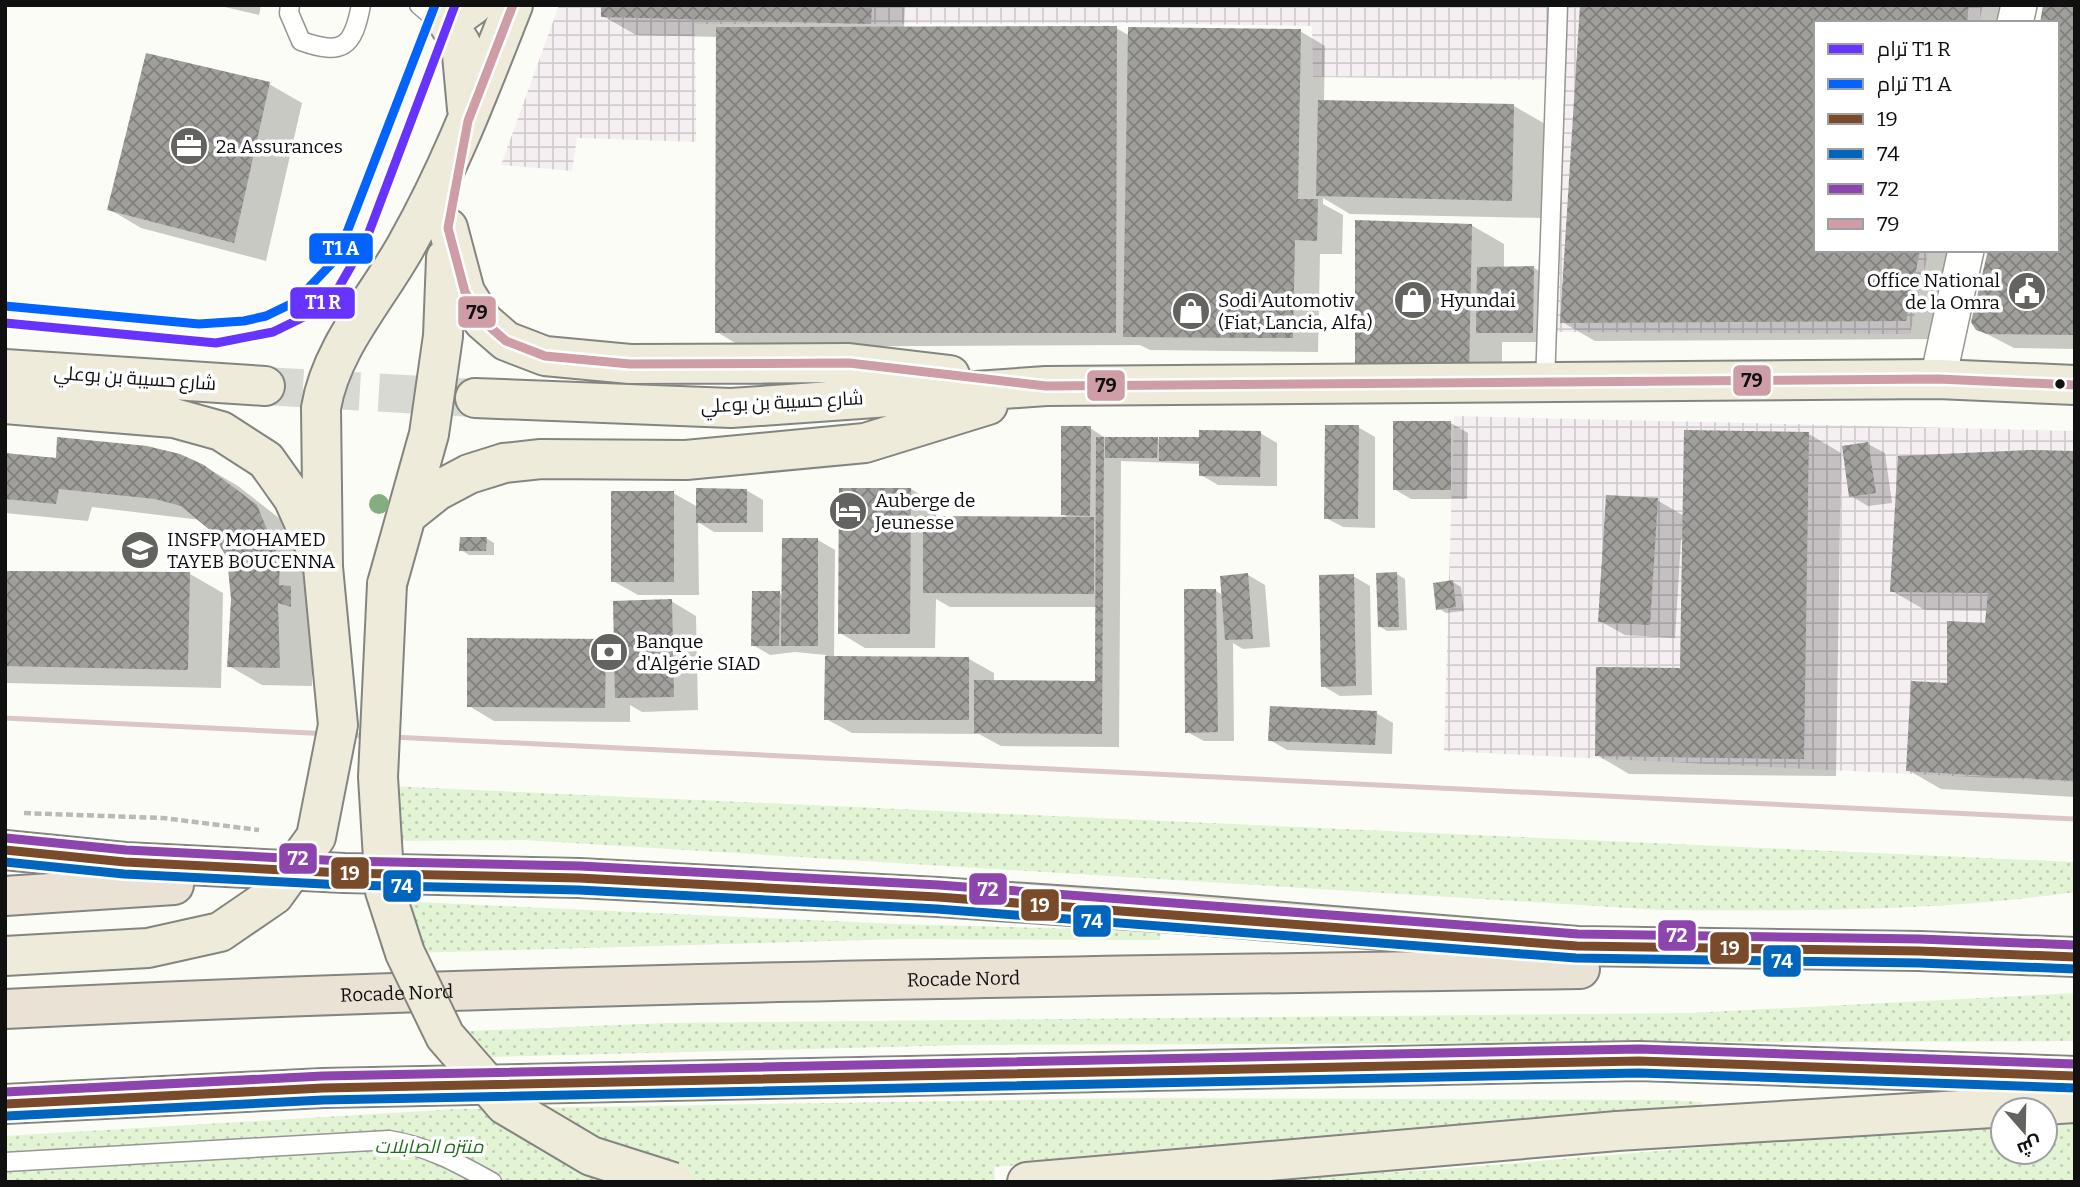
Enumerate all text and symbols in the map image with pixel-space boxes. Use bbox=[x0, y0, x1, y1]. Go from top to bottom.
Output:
legend bbox=[1814, 21, 2059, 252]
text: ترام T1 R bbox=[1877, 36, 1951, 63]
text: ترام T1 A bbox=[1877, 71, 1952, 98]
text: 19 bbox=[1877, 106, 1898, 132]
office icon: 2a Assurances bbox=[168, 125, 210, 167]
place label: 2a Assurances bbox=[216, 135, 343, 158]
text: 74 bbox=[1877, 141, 1900, 167]
text: 72 bbox=[1877, 176, 1899, 202]
text: 79 bbox=[1877, 211, 1900, 237]
line badge: T1 A bbox=[308, 232, 374, 265]
text: T1 A bbox=[323, 237, 360, 260]
place label: Office National de la Omra bbox=[1867, 269, 2001, 314]
public building icon: Office National de la Omra bbox=[2006, 270, 2048, 312]
shop icon: Hyundai bbox=[1392, 279, 1434, 321]
line badge: T1 R bbox=[289, 286, 356, 320]
place label: Sodi Automotiv (Fiat, Lancia, Alfa) bbox=[1218, 289, 1373, 334]
place label: Hyundai bbox=[1440, 289, 1516, 312]
shop icon: Sodi Automotiv (Fiat, Lancia, Alfa) bbox=[1170, 290, 1212, 332]
text: T1 R bbox=[305, 291, 341, 314]
line badge: 79 bbox=[457, 295, 497, 329]
text: 79 bbox=[466, 301, 488, 324]
street label: شارع حسيبة بن بوعلي bbox=[53, 361, 217, 398]
line badge: 79 bbox=[1732, 364, 1772, 397]
line badge: 79 bbox=[1086, 369, 1126, 402]
text: 79 bbox=[1741, 369, 1763, 392]
text: 79 bbox=[1095, 374, 1117, 397]
unlabelled marker bbox=[2053, 377, 2067, 391]
street label: شارع حسيبة بن بوعلي bbox=[700, 386, 864, 421]
place label: Auberge de Jeunesse bbox=[874, 489, 975, 534]
hotel icon: Auberge de Jeunesse bbox=[827, 490, 869, 532]
place label: INSFP MOHAMED TAYEB BOUCENNA bbox=[167, 528, 336, 573]
school or university icon: INSFP MOHAMED TAYEB BOUCENNA bbox=[119, 529, 161, 571]
place label: Banque d'Algérie SIAD bbox=[636, 630, 761, 675]
bank icon: Banque d'Algérie SIAD bbox=[588, 631, 630, 673]
line badge: 72 bbox=[278, 842, 318, 875]
text: 72 bbox=[288, 847, 309, 870]
line badge: 19 bbox=[330, 856, 370, 890]
text: 19 bbox=[340, 862, 360, 885]
line badge: 74 bbox=[382, 869, 422, 903]
line badge: 72 bbox=[968, 872, 1008, 906]
text: 74 bbox=[391, 875, 413, 898]
text: 72 bbox=[978, 878, 999, 901]
line badge: 19 bbox=[1020, 888, 1060, 922]
text: 19 bbox=[1030, 894, 1050, 917]
line badge: 74 bbox=[1072, 904, 1112, 938]
text: 74 bbox=[1081, 910, 1103, 933]
line badge: 72 bbox=[1657, 919, 1697, 952]
text: 72 bbox=[1667, 924, 1688, 947]
line badge: 19 bbox=[1709, 931, 1750, 965]
text: 19 bbox=[1720, 937, 1740, 960]
line badge: 74 bbox=[1762, 944, 1802, 978]
text: 74 bbox=[1771, 950, 1793, 973]
street label: Rocade Nord bbox=[907, 966, 1020, 991]
street label: Rocade Nord bbox=[340, 979, 454, 1006]
north arrow bbox=[1989, 1096, 2059, 1166]
text: ش bbox=[2014, 1132, 2045, 1161]
park label: منتزه الصابلات bbox=[375, 1135, 484, 1158]

